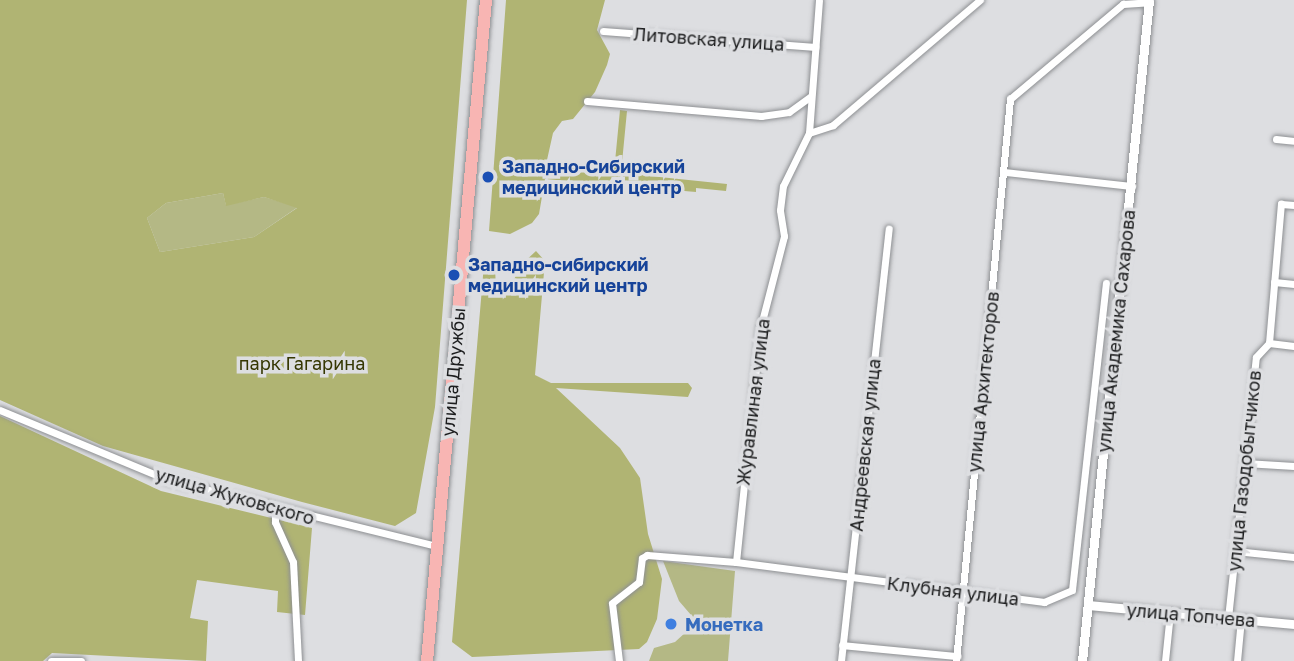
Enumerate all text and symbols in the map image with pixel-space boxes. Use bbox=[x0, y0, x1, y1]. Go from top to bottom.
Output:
street label: Литовская улица bbox=[633, 23, 785, 55]
place label: Западно-Сибирский медицинский центр bbox=[502, 156, 685, 198]
marker: Западно-Сибирский медицинский центр bbox=[480, 169, 496, 185]
street label: улица Академика Сахарова bbox=[1092, 208, 1140, 454]
place label: Западно-сибирский медицинский центр bbox=[468, 254, 649, 296]
marker: Западно-сибирский медицинский центр bbox=[446, 267, 462, 283]
street label: улица Архитекторов bbox=[963, 290, 1003, 474]
street label: улица Дружбы bbox=[437, 307, 469, 437]
street label: Журавлиная улица bbox=[732, 317, 774, 487]
park label: парк Гагарина bbox=[239, 352, 365, 374]
street label: Андреевская улица bbox=[845, 357, 885, 533]
street label: улица Газодобытчиков bbox=[1223, 369, 1265, 573]
street label: улица Жуковского bbox=[153, 463, 317, 529]
street label: Клубная улица bbox=[886, 572, 1020, 610]
street label: улица Топчева bbox=[1126, 599, 1256, 631]
place label: Монетка bbox=[685, 613, 763, 635]
marker: Монетка bbox=[663, 616, 679, 632]

